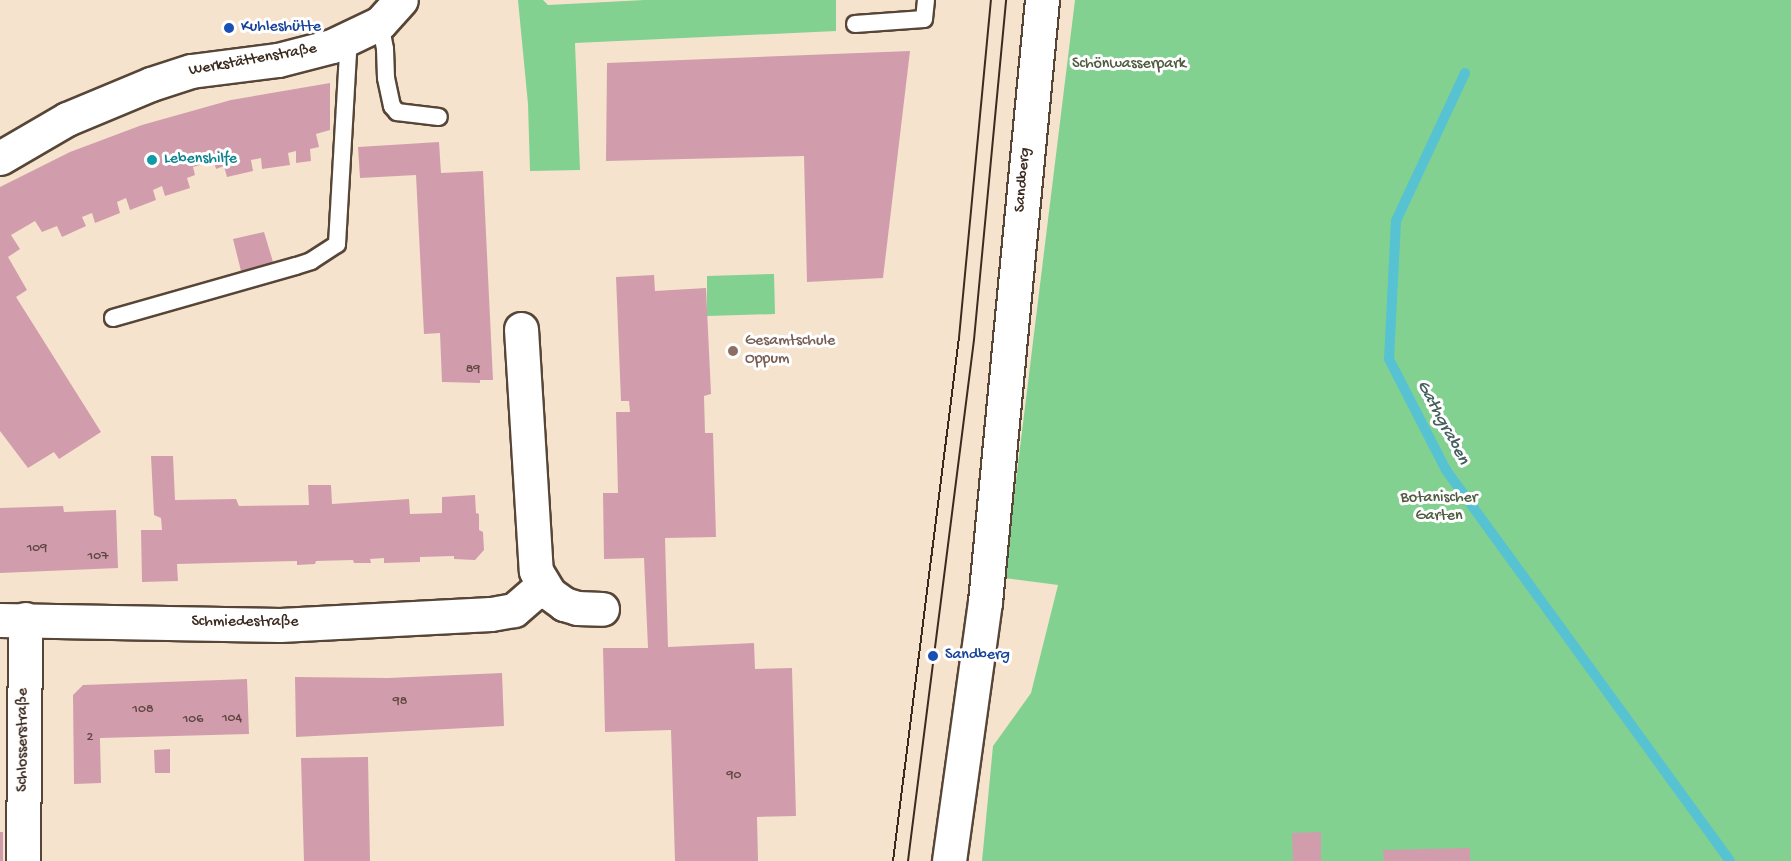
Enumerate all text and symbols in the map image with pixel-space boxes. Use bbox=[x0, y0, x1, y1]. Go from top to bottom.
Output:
place label: Kuhleshütte bbox=[241, 18, 321, 38]
marker: Kuhleshütte bbox=[222, 21, 236, 35]
street label: Werkstättenstraße bbox=[187, 40, 319, 82]
park label: Schönwasserpark bbox=[1072, 55, 1186, 75]
street label: Sandberg bbox=[1012, 147, 1036, 213]
place label: Lebenshilfe bbox=[164, 150, 237, 170]
marker: Lebenshilfe bbox=[145, 153, 159, 167]
place label: Gesamtschule Oppum bbox=[745, 332, 835, 370]
marker: Gesamtschule Oppum bbox=[726, 344, 740, 358]
house number: 89 bbox=[466, 362, 480, 378]
water label: Gathgraben bbox=[1411, 377, 1473, 469]
park label: Botanischer Garten bbox=[1401, 489, 1477, 527]
house number: 109 bbox=[27, 541, 47, 557]
house number: 107 bbox=[88, 549, 108, 565]
street label: Schmiedestraße bbox=[191, 613, 299, 633]
place label: Sandberg bbox=[945, 646, 1010, 666]
marker: Sandberg bbox=[926, 649, 940, 663]
street label: Schlosserstraße bbox=[14, 688, 34, 792]
house number: 98 bbox=[393, 694, 407, 710]
house number: 108 bbox=[132, 702, 154, 718]
house number: 104 bbox=[222, 711, 242, 727]
house number: 106 bbox=[183, 712, 203, 728]
house number: 2 bbox=[87, 730, 93, 746]
house number: 90 bbox=[727, 768, 741, 784]

